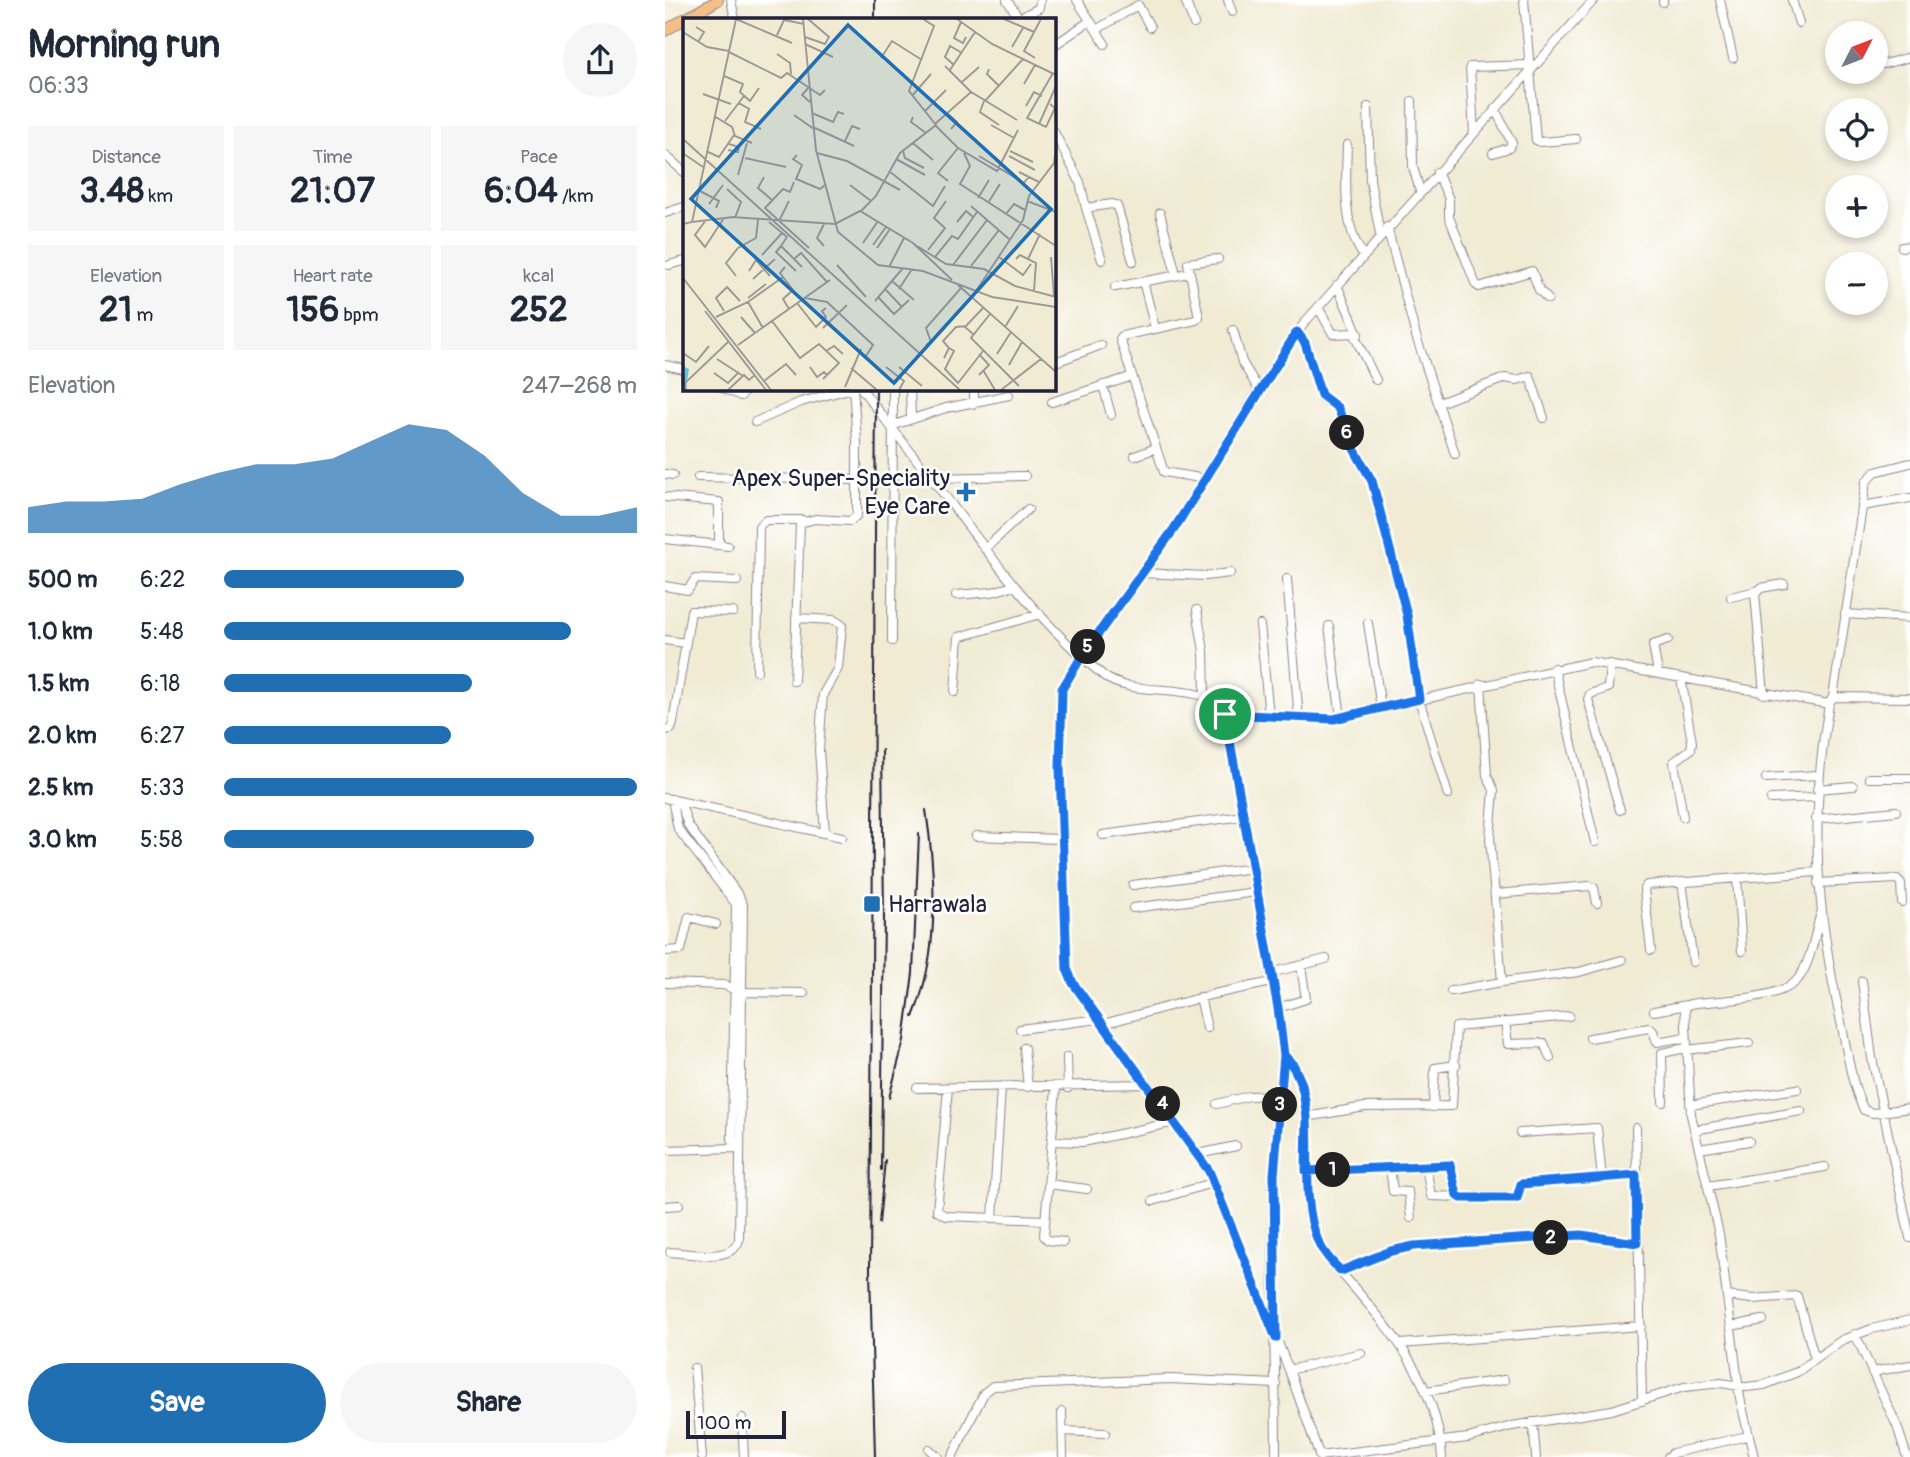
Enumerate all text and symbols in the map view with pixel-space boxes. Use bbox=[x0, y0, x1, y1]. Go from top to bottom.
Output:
inset map bbox=[683, 18, 1055, 390]
text: Morning run bbox=[28, 21, 220, 69]
north arrow bbox=[1825, 21, 1888, 84]
map controls bbox=[1825, 21, 1888, 315]
button: share bbox=[563, 23, 637, 97]
text: 06:33 bbox=[28, 71, 89, 100]
button: locate bbox=[1825, 98, 1888, 161]
text: Distance bbox=[91, 145, 161, 169]
text: Time bbox=[313, 145, 352, 169]
text: Pace bbox=[520, 145, 558, 169]
text: 3.48 bbox=[79, 169, 144, 213]
text: 21:07 bbox=[290, 169, 375, 213]
text: 6:04 bbox=[484, 169, 558, 213]
button: + bbox=[1825, 175, 1888, 238]
text: km bbox=[144, 184, 173, 208]
text: /km bbox=[558, 184, 594, 208]
button: − bbox=[1825, 252, 1888, 315]
text: Elevation bbox=[90, 264, 162, 288]
text: Heart rate bbox=[292, 264, 373, 288]
text: kcal bbox=[523, 264, 554, 288]
text: 21 bbox=[99, 288, 132, 332]
text: 156 bbox=[286, 288, 339, 332]
text: 252 bbox=[510, 288, 568, 332]
text: m bbox=[132, 303, 153, 327]
text: bpm bbox=[339, 303, 379, 327]
text: Elevation bbox=[28, 371, 116, 400]
text: 247–268 m bbox=[522, 371, 637, 400]
pin: 6 bbox=[1329, 416, 1365, 450]
text: 6 bbox=[1341, 420, 1352, 444]
place label: Apex Super-Speciality Eye Care bbox=[731, 464, 950, 521]
marker: Apex Super-Speciality Eye Care bbox=[956, 482, 976, 502]
text: 500 m bbox=[28, 565, 97, 594]
text: 6:22 bbox=[140, 565, 185, 594]
text: 1.0 km bbox=[28, 617, 93, 646]
text: 5:48 bbox=[140, 617, 184, 646]
pin: 5 bbox=[1071, 630, 1105, 664]
text: 5 bbox=[1082, 634, 1093, 658]
text: 1.5 km bbox=[28, 669, 90, 698]
text: 6:18 bbox=[140, 669, 180, 698]
pin bbox=[1195, 684, 1255, 744]
icon: arrive bbox=[1206, 695, 1244, 733]
text: 2.0 km bbox=[28, 721, 97, 750]
text: 6:27 bbox=[140, 721, 185, 750]
text: 2.5 km bbox=[28, 773, 93, 802]
text: 5:33 bbox=[140, 773, 184, 802]
text: 3.0 km bbox=[28, 825, 97, 854]
text: 5:58 bbox=[140, 825, 183, 854]
place label: Harrawala bbox=[888, 890, 987, 919]
marker: Harrawala bbox=[862, 894, 882, 914]
pin: 4 bbox=[1145, 1086, 1181, 1122]
pin: 3 bbox=[1263, 1088, 1297, 1122]
text: 4 bbox=[1157, 1091, 1168, 1115]
text: 3 bbox=[1274, 1092, 1285, 1116]
pin: 1 bbox=[1315, 1152, 1351, 1188]
text: 1 bbox=[1329, 1157, 1336, 1181]
pin: 2 bbox=[1533, 1220, 1568, 1256]
text: 2 bbox=[1545, 1225, 1556, 1249]
button: Save bbox=[28, 1363, 326, 1443]
button: Share bbox=[340, 1363, 637, 1443]
scale bar bbox=[686, 1408, 786, 1440]
text: 100 m bbox=[697, 1411, 751, 1435]

